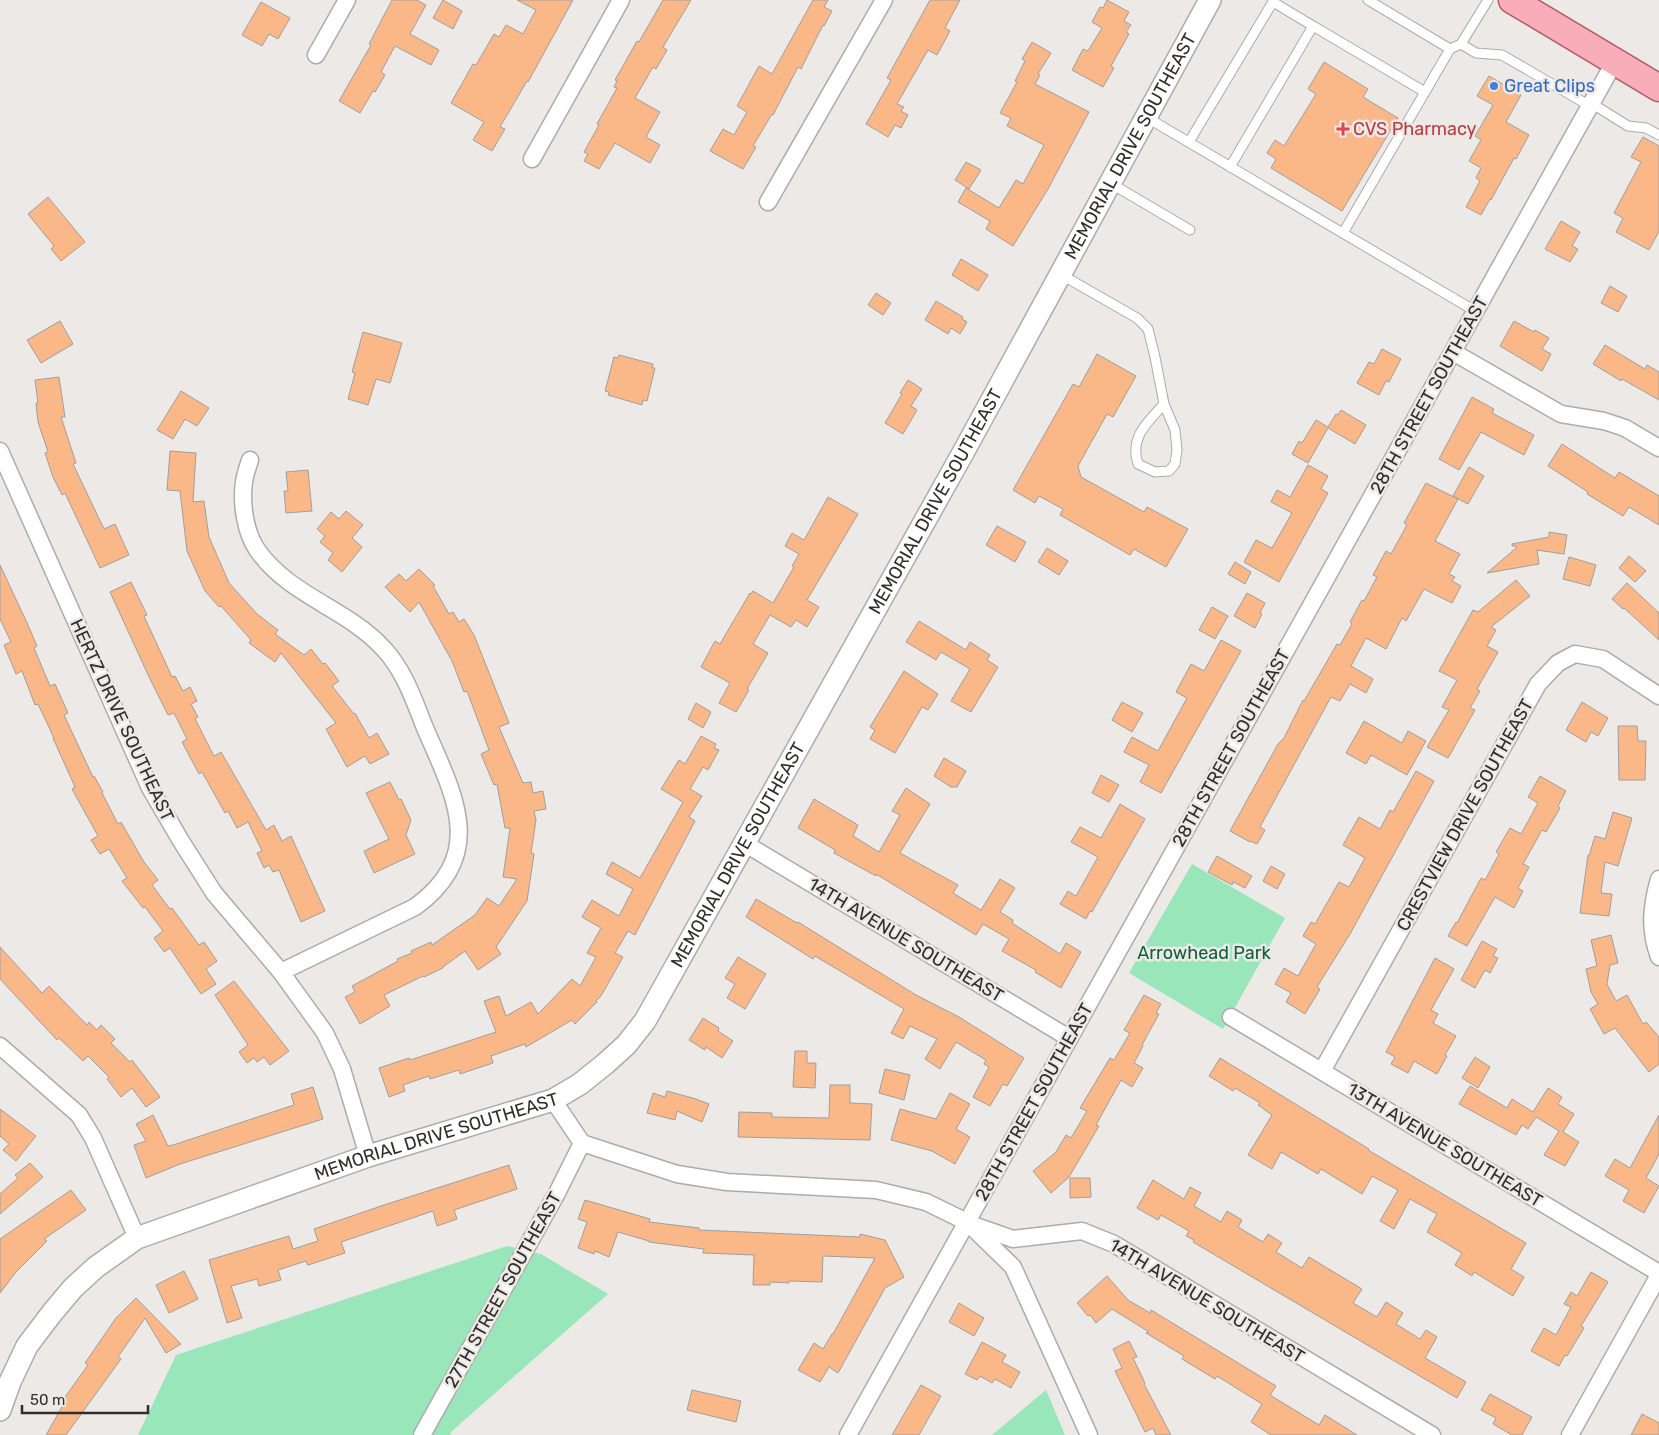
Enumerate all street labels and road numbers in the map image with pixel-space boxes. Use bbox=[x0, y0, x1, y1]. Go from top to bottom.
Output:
street label: MEMORIAL DRIVE SOUTHEAST bbox=[1060, 29, 1201, 263]
street label: 28TH STREET SOUTHEAST bbox=[1365, 292, 1493, 498]
street label: MEMORIAL DRIVE SOUTHEAST bbox=[864, 385, 1007, 618]
street label: HERTZ DRIVE SOUTHEAST bbox=[65, 615, 179, 825]
street label: 28TH STREET SOUTHEAST bbox=[1167, 645, 1295, 851]
street label: CRESTVIEW DRIVE SOUTHEAST bbox=[1392, 695, 1538, 935]
street label: MEMORIAL DRIVE SOUTHEAST bbox=[666, 739, 810, 971]
street label: 14TH AVENUE SOUTHEAST bbox=[805, 873, 1007, 1007]
street label: 28TH STREET SOUTHEAST bbox=[970, 999, 1098, 1205]
street label: 13TH AVENUE SOUTHEAST bbox=[1344, 1078, 1546, 1212]
street label: MEMORIAL DRIVE SOUTHEAST bbox=[311, 1088, 561, 1185]
street label: 27TH STREET SOUTHEAST bbox=[440, 1188, 566, 1392]
street label: 14TH AVENUE SOUTHEAST bbox=[1106, 1234, 1308, 1368]

